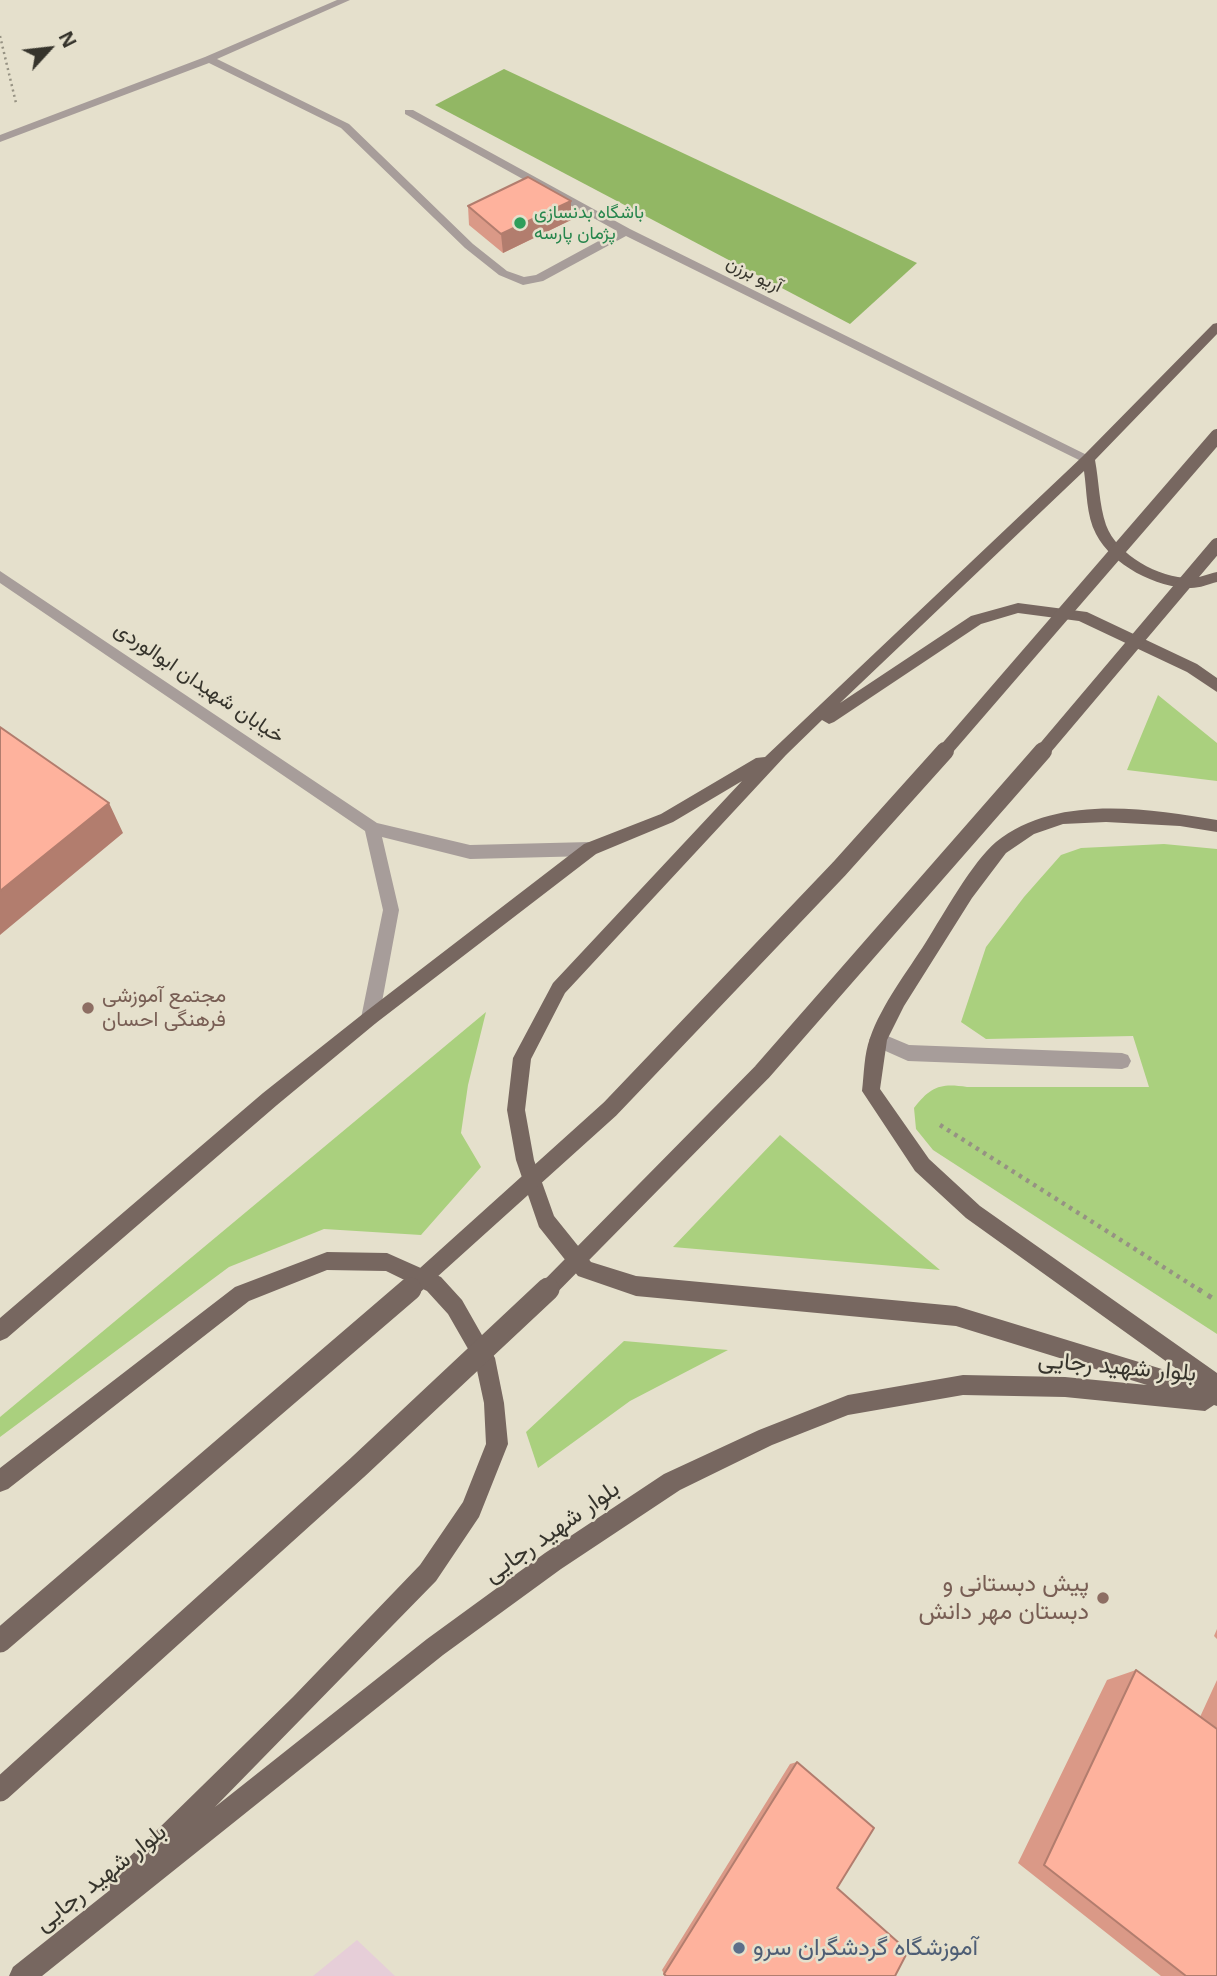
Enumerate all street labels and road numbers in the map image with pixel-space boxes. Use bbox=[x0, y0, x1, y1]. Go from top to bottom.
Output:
street label: آریو برزن bbox=[723, 252, 785, 298]
street label: خیابان شهیدان ابوالوردی bbox=[109, 617, 289, 749]
street label: بلوار شهید رجایی bbox=[1037, 1346, 1197, 1388]
street label: بلوار شهید رجایی bbox=[479, 1475, 625, 1589]
street label: بلوار شهید رجایی bbox=[29, 1818, 173, 1938]

